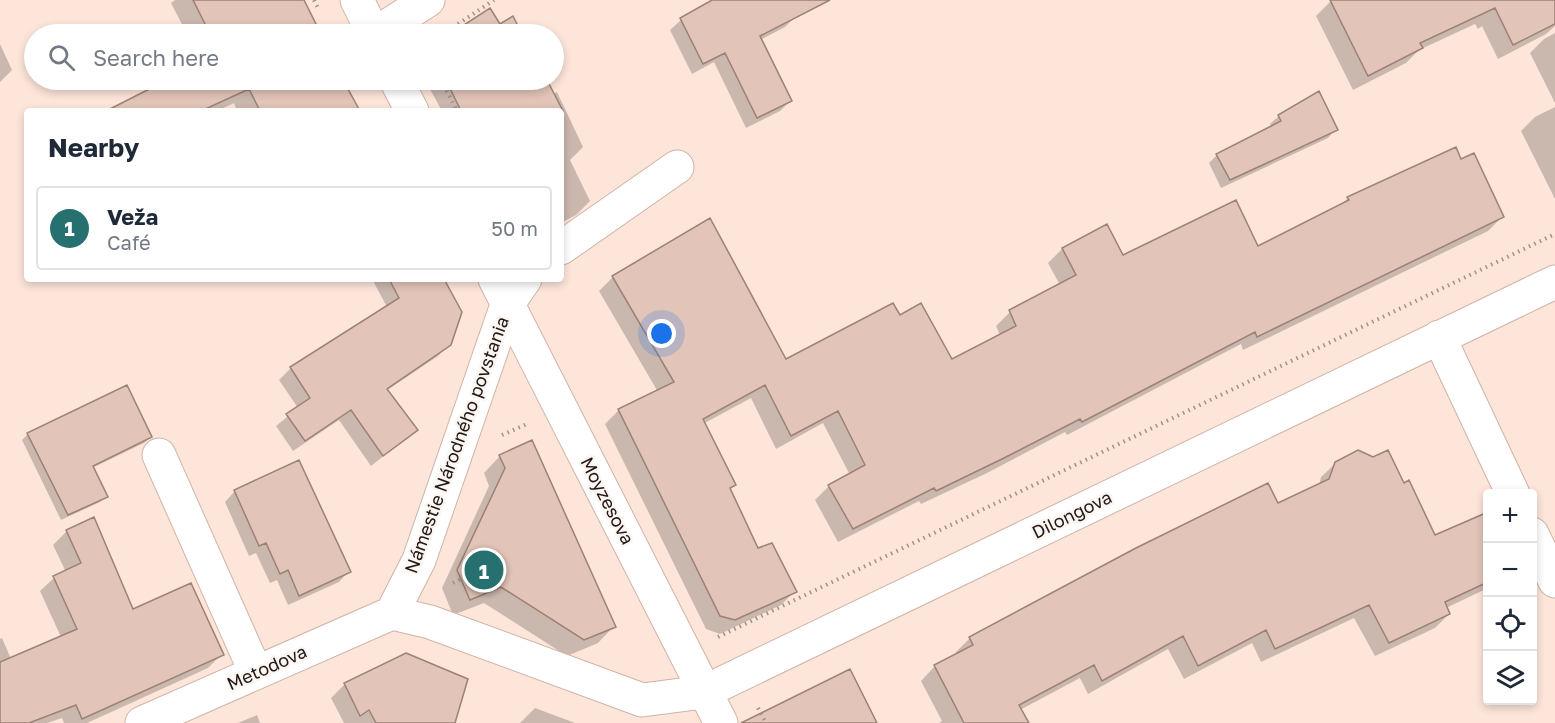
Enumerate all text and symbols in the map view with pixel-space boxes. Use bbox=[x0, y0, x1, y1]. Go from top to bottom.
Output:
search box bbox=[24, 24, 564, 90]
icon: search bbox=[45, 41, 78, 74]
text: Search here bbox=[93, 44, 219, 71]
text: Nearby bbox=[48, 132, 139, 163]
text: Veža bbox=[107, 203, 158, 230]
text: 1 bbox=[64, 216, 75, 240]
text: 50 m bbox=[491, 216, 538, 240]
text: Café bbox=[107, 230, 151, 254]
street label: Námestie Národného povstania bbox=[399, 313, 513, 576]
your location bbox=[647, 319, 676, 348]
street label: Moyzesova bbox=[576, 453, 639, 548]
street label: Dilongova bbox=[1028, 485, 1115, 543]
map controls bbox=[1483, 489, 1537, 705]
button: + bbox=[1483, 489, 1537, 543]
button: − bbox=[1483, 543, 1537, 597]
pin: 1 bbox=[464, 548, 504, 592]
button: locate bbox=[1483, 597, 1537, 651]
street label: Metodova bbox=[223, 640, 310, 694]
button: layers bbox=[1483, 651, 1537, 705]

